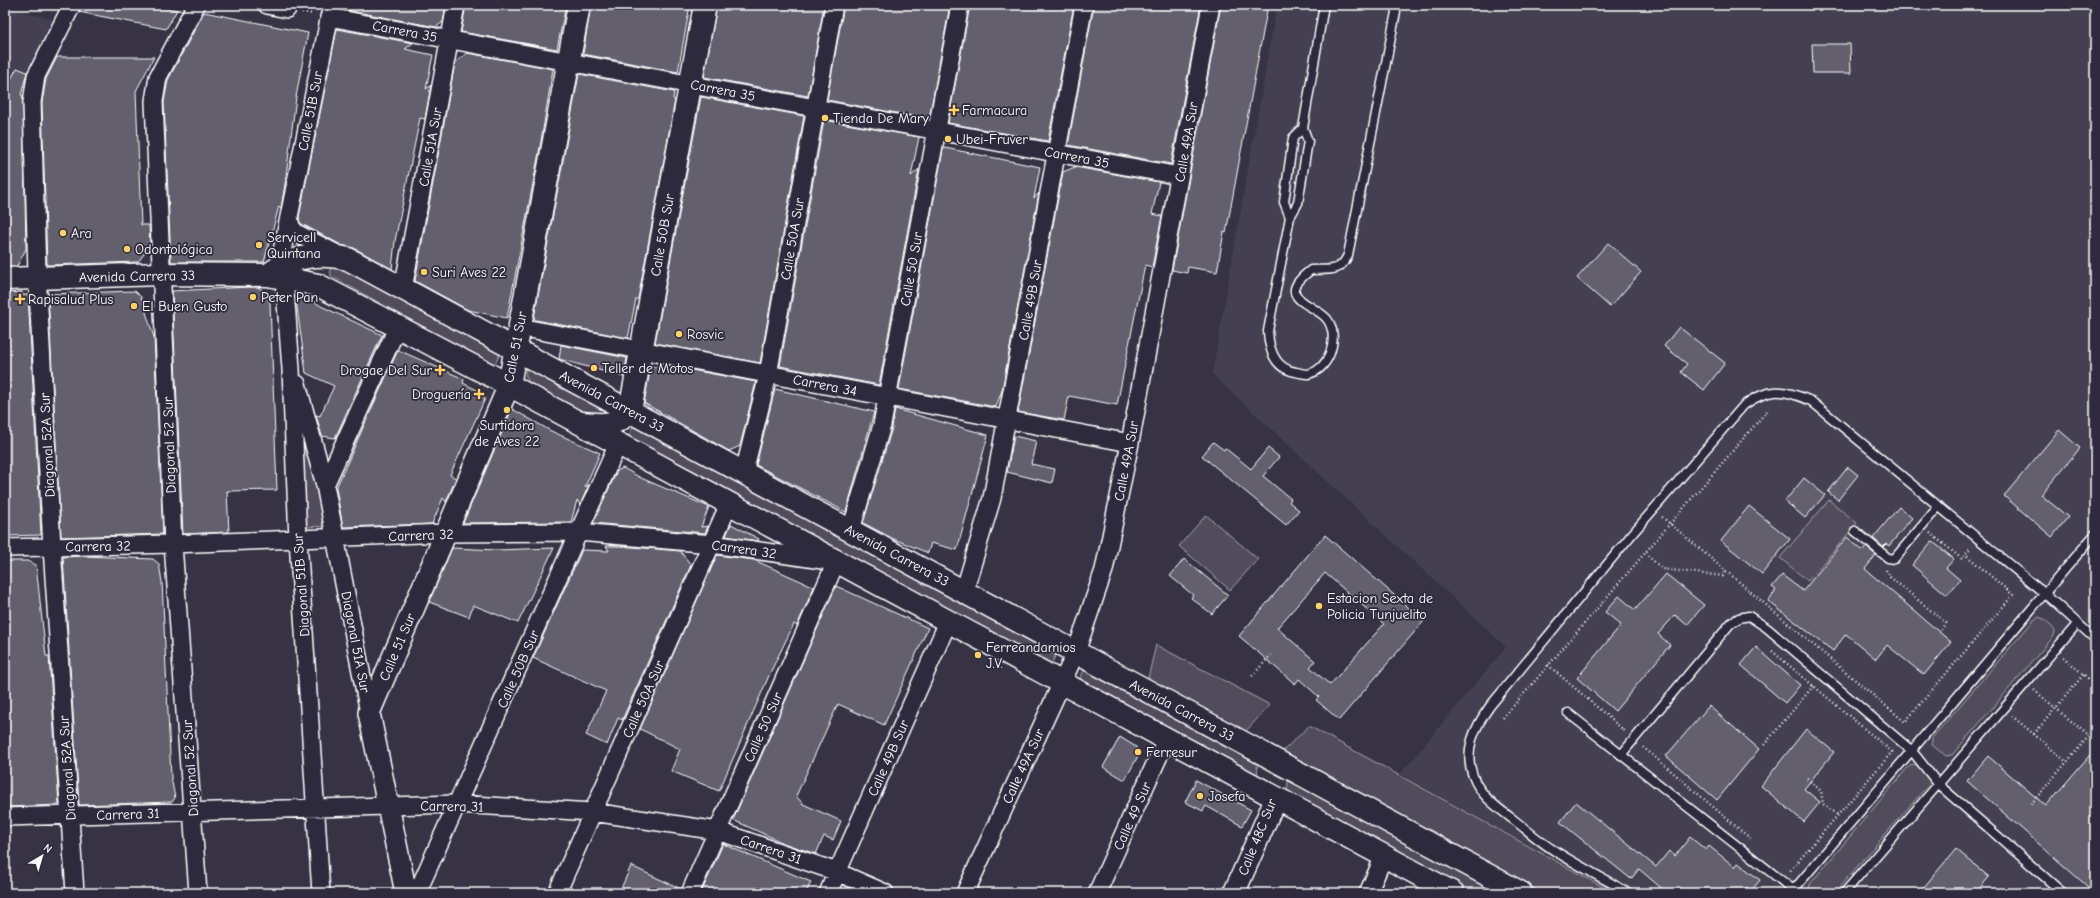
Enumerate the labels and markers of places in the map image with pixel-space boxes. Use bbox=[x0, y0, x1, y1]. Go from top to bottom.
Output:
place label: Farmacura bbox=[962, 102, 1027, 119]
marker: Farmacura bbox=[949, 105, 959, 115]
place label: Tienda De Mary bbox=[833, 110, 930, 127]
marker: Tienda De Mary bbox=[820, 113, 830, 123]
place label: Ubei-Fruver bbox=[956, 131, 1028, 148]
marker: Ubei-Fruver bbox=[943, 134, 953, 144]
place label: Ara bbox=[71, 225, 92, 242]
marker: Ara bbox=[58, 228, 68, 238]
place label: Servicell Quintana bbox=[267, 229, 321, 262]
marker: Servicell Quintana bbox=[254, 240, 264, 250]
place label: Odontológica bbox=[135, 241, 213, 258]
marker: Odontológica bbox=[122, 244, 132, 254]
place label: Suri Aves 22 bbox=[432, 264, 506, 281]
marker: Suri Aves 22 bbox=[419, 267, 429, 277]
place label: Peter Pan bbox=[261, 289, 318, 306]
place label: Rapisalud Plus bbox=[28, 291, 113, 308]
marker: Peter Pan bbox=[248, 292, 258, 302]
marker: Rapisalud Plus bbox=[15, 294, 25, 304]
place label: El Buen Gusto bbox=[142, 298, 227, 315]
marker: El Buen Gusto bbox=[129, 301, 139, 311]
place label: Rosvic bbox=[687, 326, 724, 343]
marker: Rosvic bbox=[674, 329, 684, 339]
place label: Teller de Motos bbox=[602, 360, 694, 377]
place label: Drogae Del Sur bbox=[340, 362, 432, 379]
marker: Teller de Motos bbox=[589, 363, 599, 373]
marker: Drogae Del Sur bbox=[435, 365, 445, 375]
place label: Droguería bbox=[412, 386, 471, 403]
marker: Droguería bbox=[474, 389, 484, 399]
marker: Surtidora de Aves 22 bbox=[502, 405, 512, 415]
place label: Surtidora de Aves 22 bbox=[475, 417, 539, 450]
place label: Estacion Sexta de Policia Tunjuelito bbox=[1327, 590, 1433, 623]
marker: Estacion Sexta de Policia Tunjuelito bbox=[1314, 601, 1324, 611]
place label: Ferreandamios J.V. bbox=[986, 639, 1076, 672]
marker: Ferreandamios J.V. bbox=[973, 650, 983, 660]
place label: Ferresur bbox=[1146, 744, 1197, 761]
marker: Ferresur bbox=[1133, 747, 1143, 757]
place label: Josefa bbox=[1208, 788, 1245, 805]
marker: Josefa bbox=[1195, 791, 1205, 801]

